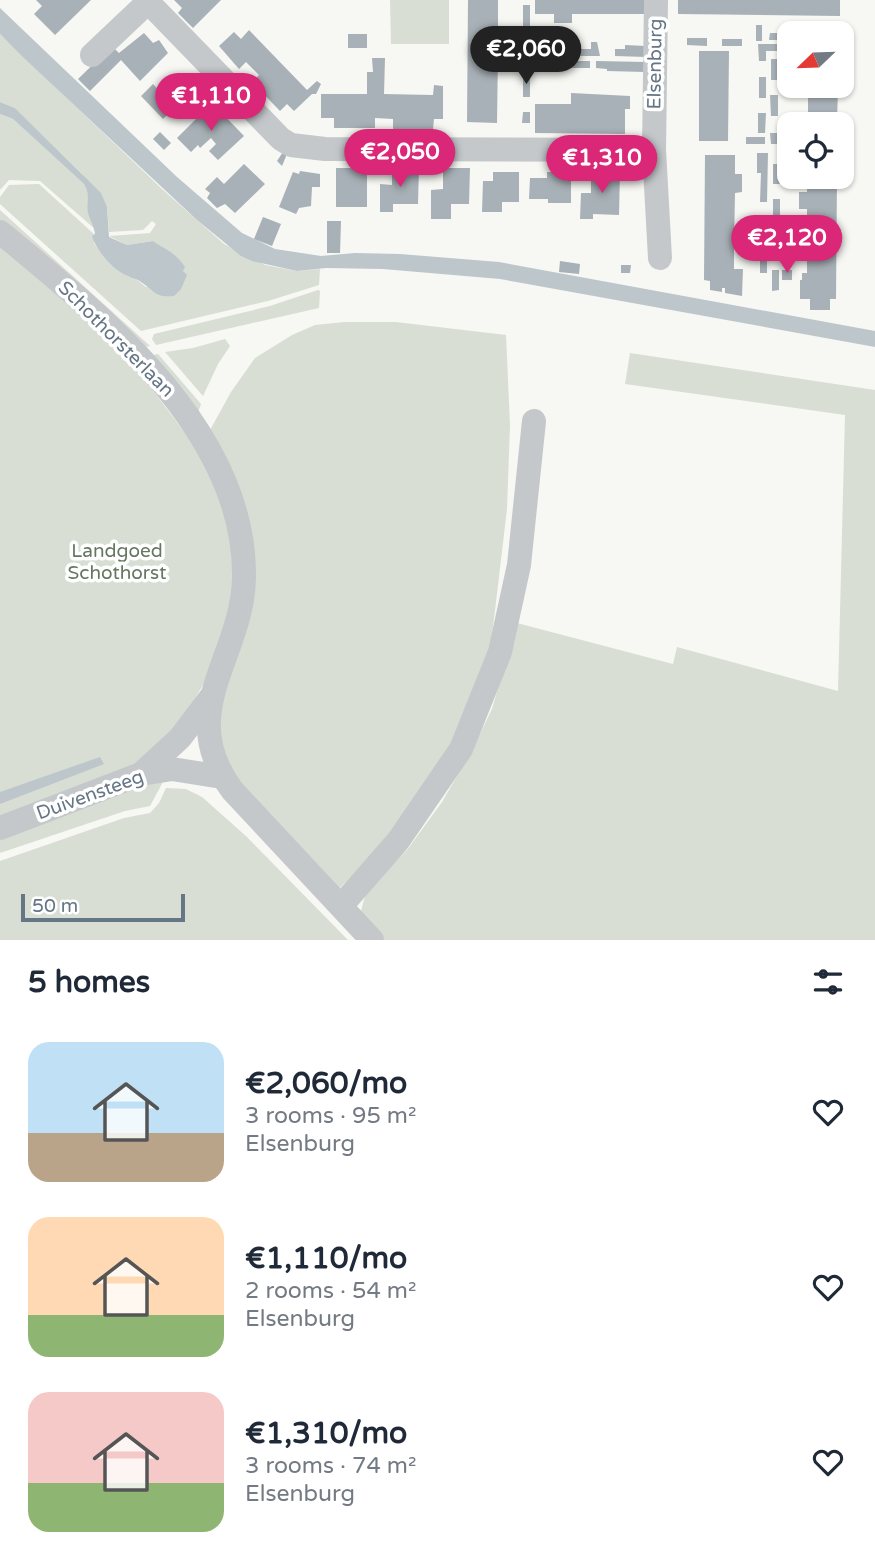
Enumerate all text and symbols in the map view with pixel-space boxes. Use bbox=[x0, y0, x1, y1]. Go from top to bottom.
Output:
street label: Elsenburg bbox=[643, 18, 667, 110]
north arrow bbox=[777, 21, 854, 98]
map controls bbox=[777, 21, 854, 189]
pin: €2,060 bbox=[469, 27, 583, 86]
text: €2,060 bbox=[486, 35, 566, 63]
pin: €1,110 bbox=[154, 74, 268, 133]
text: €1,110 bbox=[171, 82, 251, 110]
button: locate bbox=[777, 112, 854, 189]
pin: €2,050 bbox=[343, 130, 457, 189]
pin: €1,310 bbox=[545, 136, 659, 195]
text: €2,050 bbox=[360, 138, 440, 166]
text: €1,310 bbox=[562, 144, 642, 172]
pin: €2,120 bbox=[730, 216, 844, 275]
text: €2,120 bbox=[747, 224, 827, 252]
street label: Schothorsterlaan bbox=[54, 277, 178, 401]
park label: Landgoed Schothorst bbox=[68, 540, 166, 584]
street label: Duivensteeg bbox=[33, 765, 147, 825]
scale bar bbox=[21, 891, 186, 923]
text: 50 m bbox=[32, 895, 78, 917]
icon: filters bbox=[809, 963, 847, 1001]
text: 5 homes bbox=[28, 964, 150, 1001]
text: €2,060/mo bbox=[245, 1065, 407, 1102]
icon: home bbox=[84, 1070, 168, 1154]
icon: heart bbox=[809, 1093, 847, 1131]
text: 3 rooms · 95 m² bbox=[245, 1102, 416, 1130]
text: Elsenburg bbox=[245, 1130, 355, 1158]
text: €1,110/mo bbox=[245, 1240, 407, 1277]
icon: home bbox=[84, 1245, 168, 1329]
icon: heart bbox=[809, 1268, 847, 1306]
text: 2 rooms · 54 m² bbox=[245, 1277, 416, 1305]
text: Elsenburg bbox=[245, 1305, 355, 1333]
text: €1,310/mo bbox=[245, 1415, 407, 1452]
icon: home bbox=[84, 1420, 168, 1504]
icon: heart bbox=[809, 1443, 847, 1481]
text: 3 rooms · 74 m² bbox=[245, 1452, 416, 1480]
text: Elsenburg bbox=[245, 1480, 355, 1508]

